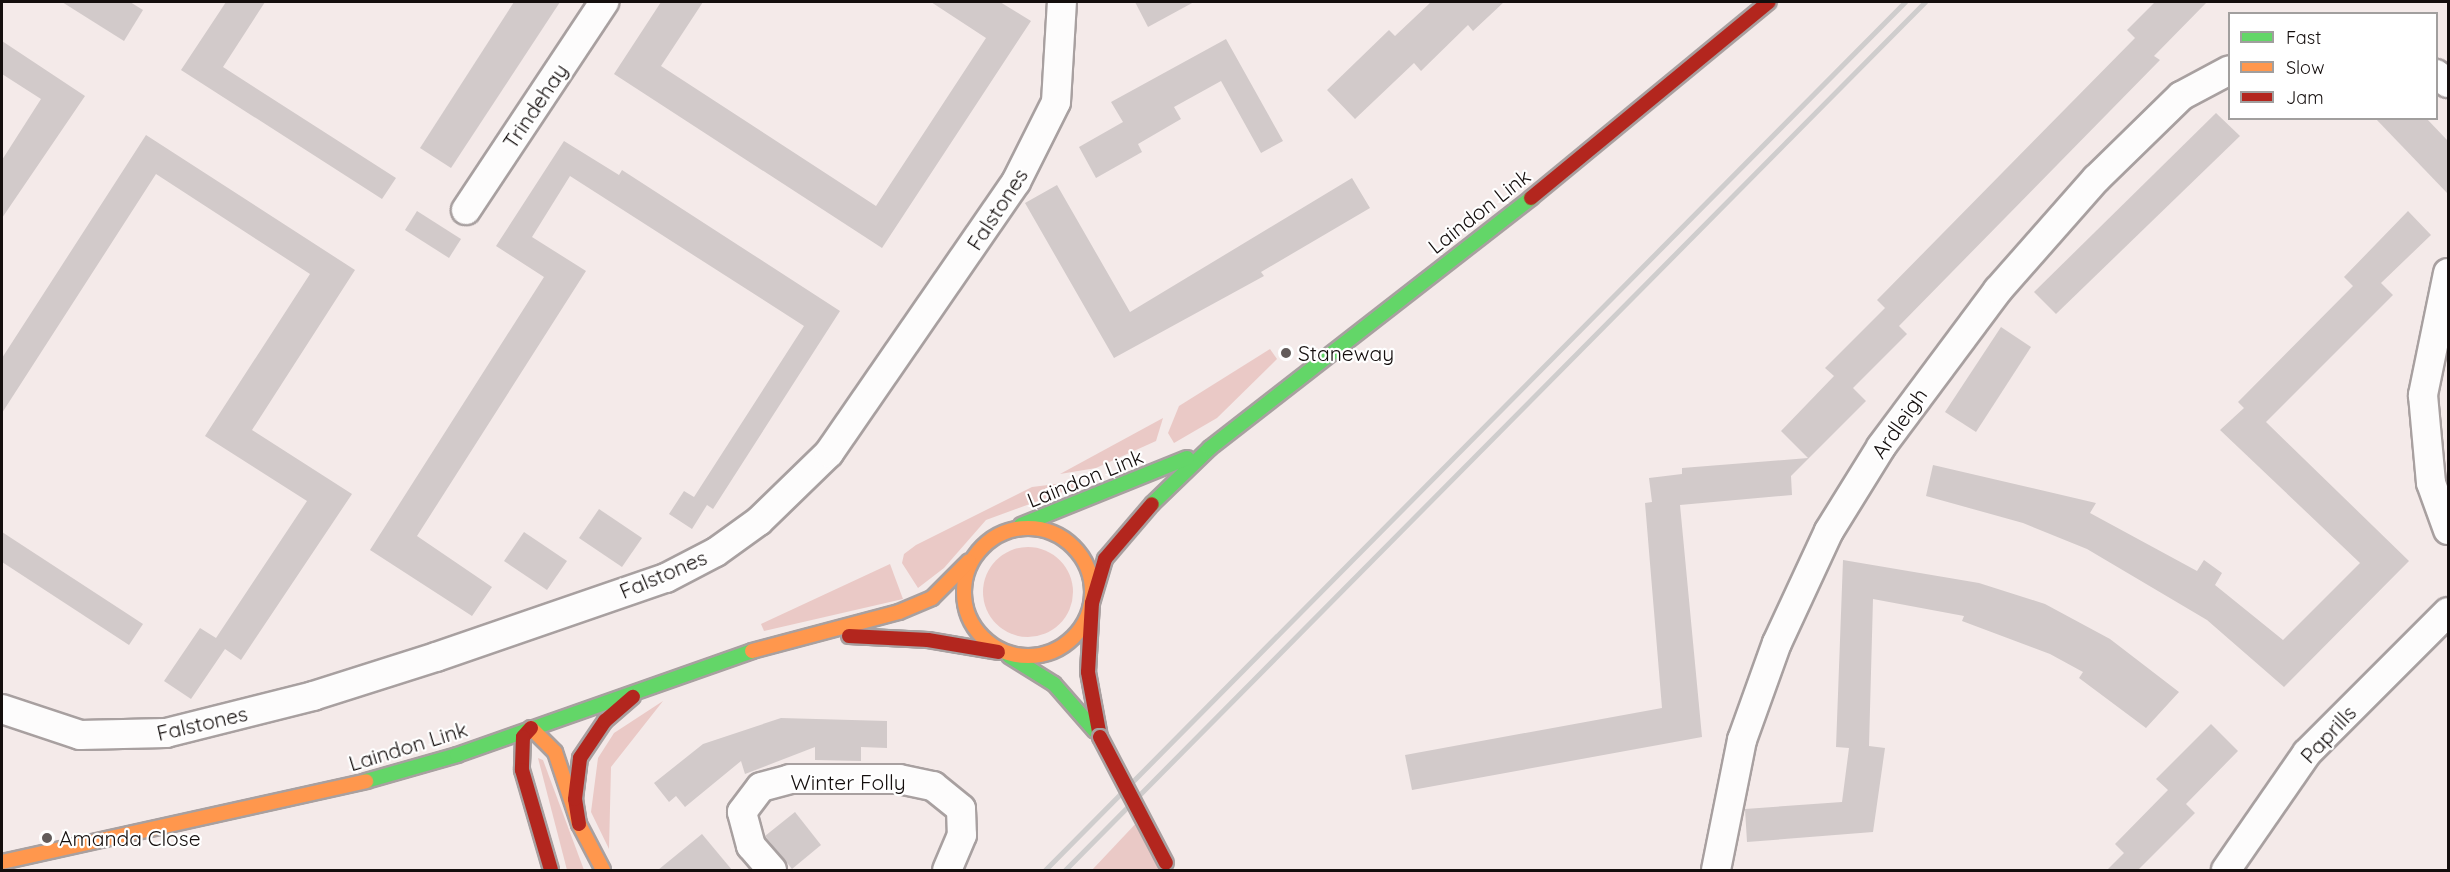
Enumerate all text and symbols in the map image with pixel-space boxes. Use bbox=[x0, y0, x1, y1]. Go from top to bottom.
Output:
legend bbox=[2228, 12, 2438, 120]
text: Fast bbox=[2286, 26, 2321, 49]
text: Slow bbox=[2286, 56, 2324, 79]
street label: Trindehay bbox=[497, 59, 573, 153]
text: Jam bbox=[2286, 86, 2324, 109]
street label: Falstones bbox=[961, 163, 1033, 255]
street label: Laindon Link bbox=[1423, 163, 1535, 259]
place label: Staneway bbox=[1298, 340, 1394, 366]
marker: Staneway bbox=[1279, 346, 1293, 360]
street label: Ardleigh bbox=[1866, 383, 1932, 463]
street label: Laindon Link bbox=[1023, 443, 1147, 513]
street label: Falstones bbox=[616, 544, 710, 604]
street label: Falstones bbox=[154, 700, 250, 746]
street label: Paprills bbox=[2295, 700, 2361, 768]
street label: Laindon Link bbox=[346, 716, 470, 776]
street label: Winter Folly bbox=[790, 769, 906, 795]
place label: Amanda Close bbox=[59, 825, 201, 851]
marker: Amanda Close bbox=[40, 831, 54, 845]

